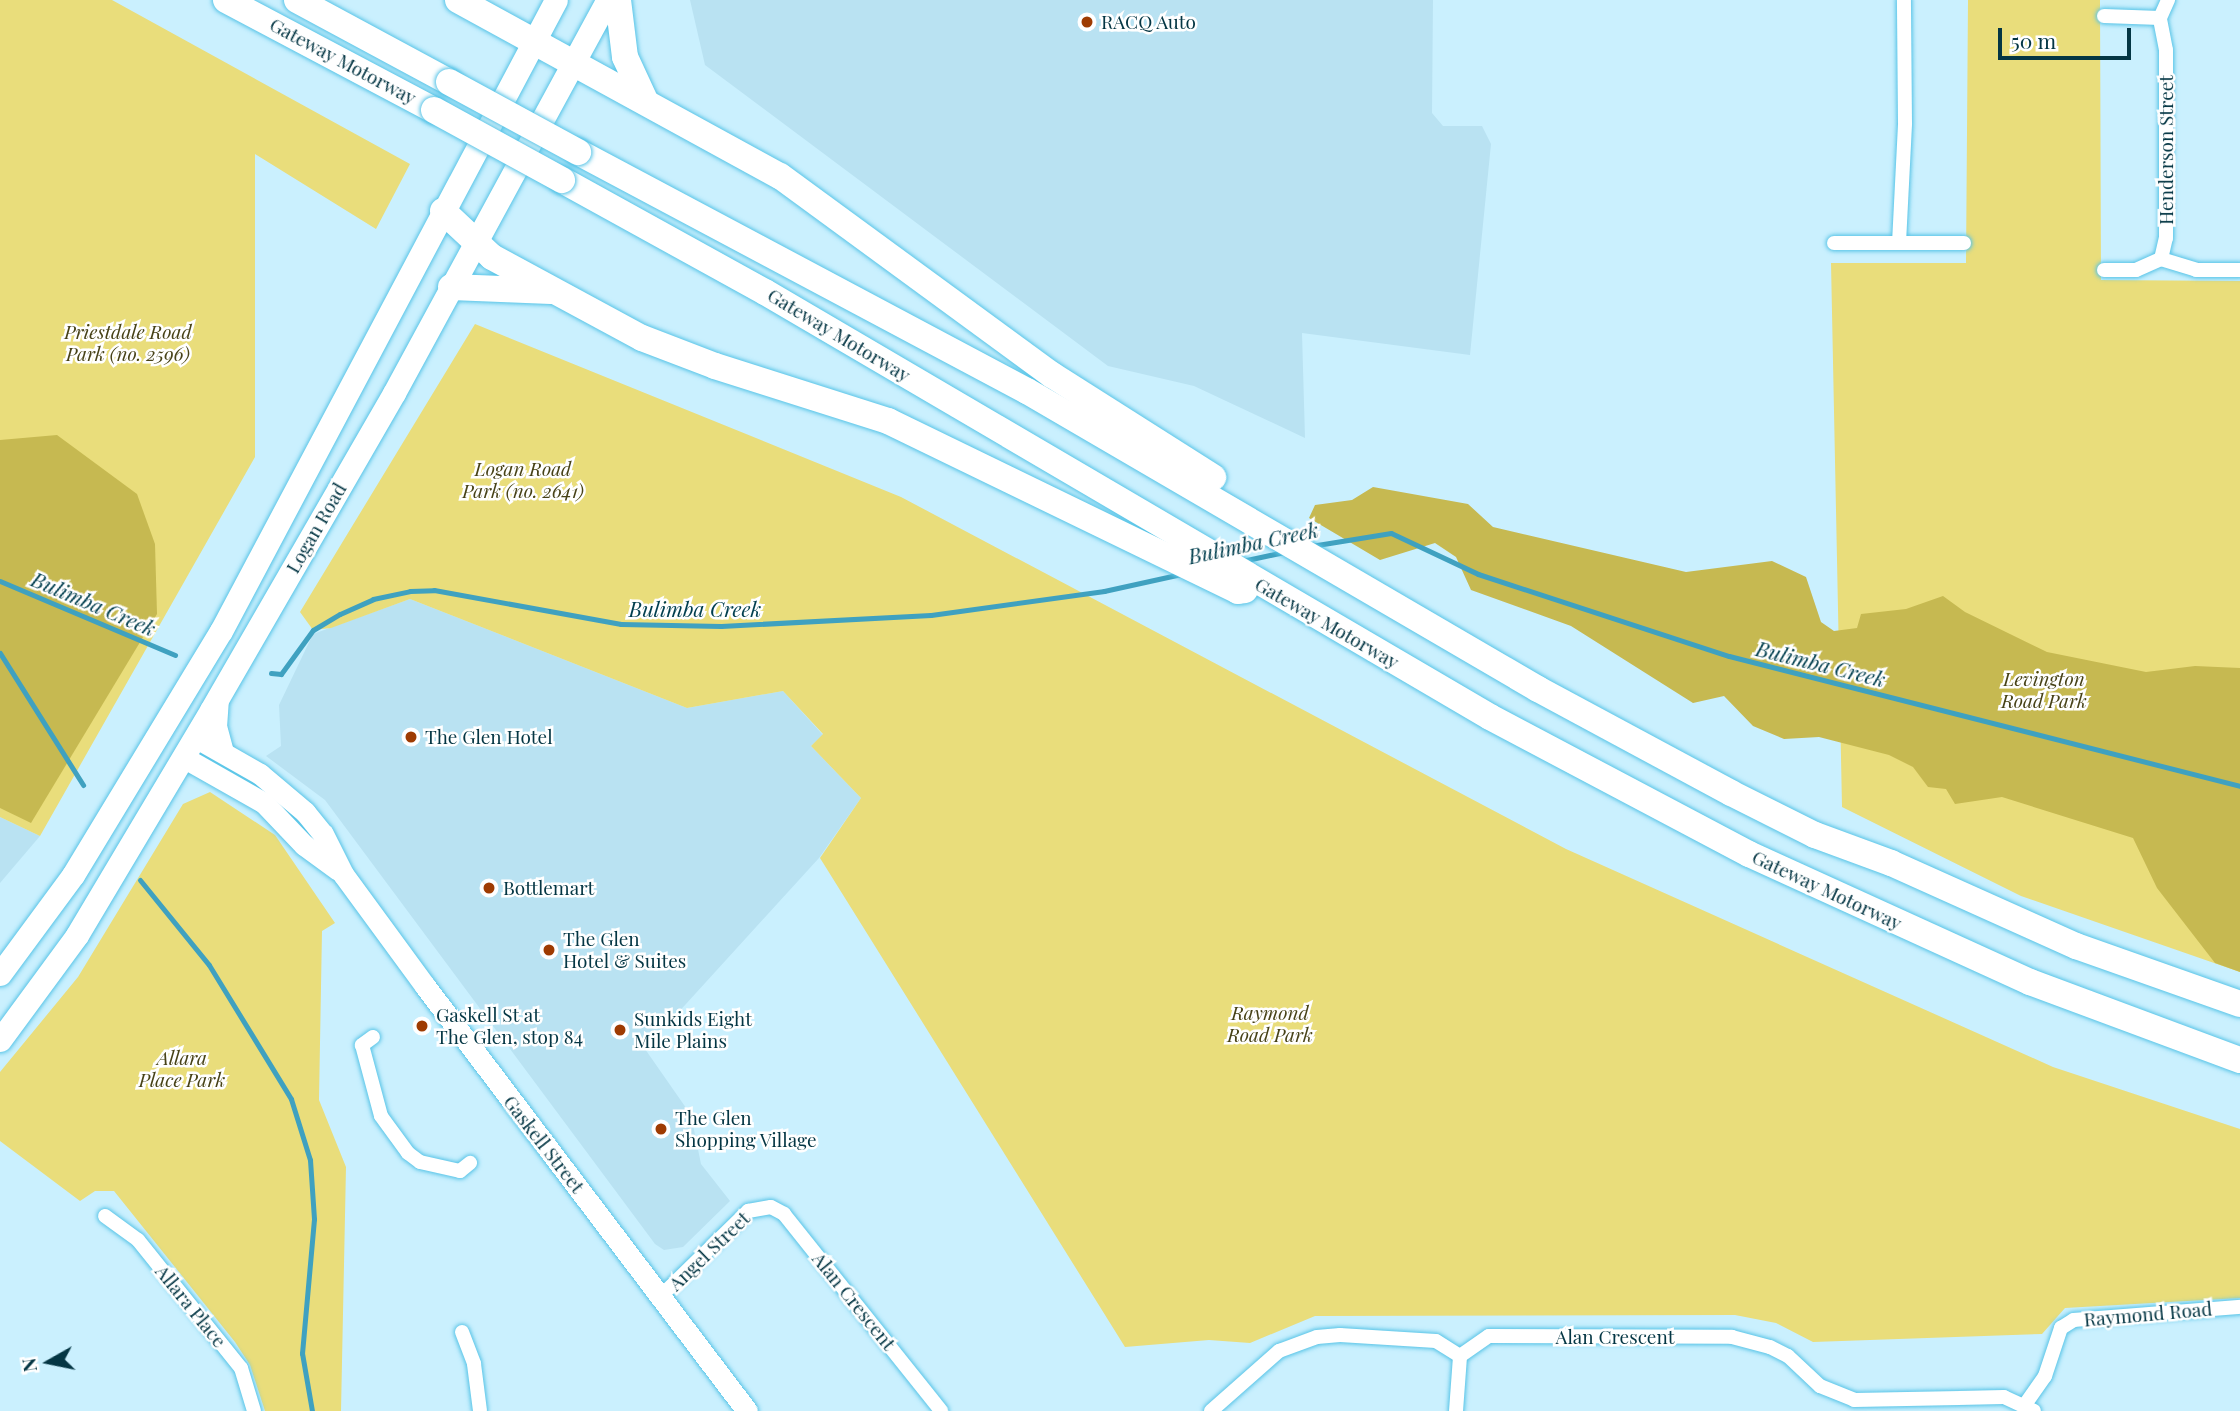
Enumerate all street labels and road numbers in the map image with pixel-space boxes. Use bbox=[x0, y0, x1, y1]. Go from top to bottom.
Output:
street label: Gateway Motorway bbox=[266, 13, 420, 109]
street label: Henderson Street bbox=[2155, 75, 2177, 225]
street label: Gateway Motorway bbox=[763, 283, 915, 387]
street label: Logan Road bbox=[281, 479, 351, 577]
street label: Gateway Motorway bbox=[1251, 572, 1403, 674]
street label: Gateway Motorway bbox=[1748, 845, 1906, 935]
street label: Gaskell Street bbox=[499, 1091, 589, 1197]
street label: Angel Street bbox=[664, 1207, 754, 1295]
street label: Alan Crescent bbox=[808, 1248, 900, 1354]
street label: Allara Place bbox=[151, 1260, 231, 1352]
street label: Raymond Road bbox=[2083, 1297, 2213, 1331]
street label: Alan Crescent bbox=[1555, 1326, 1675, 1348]

